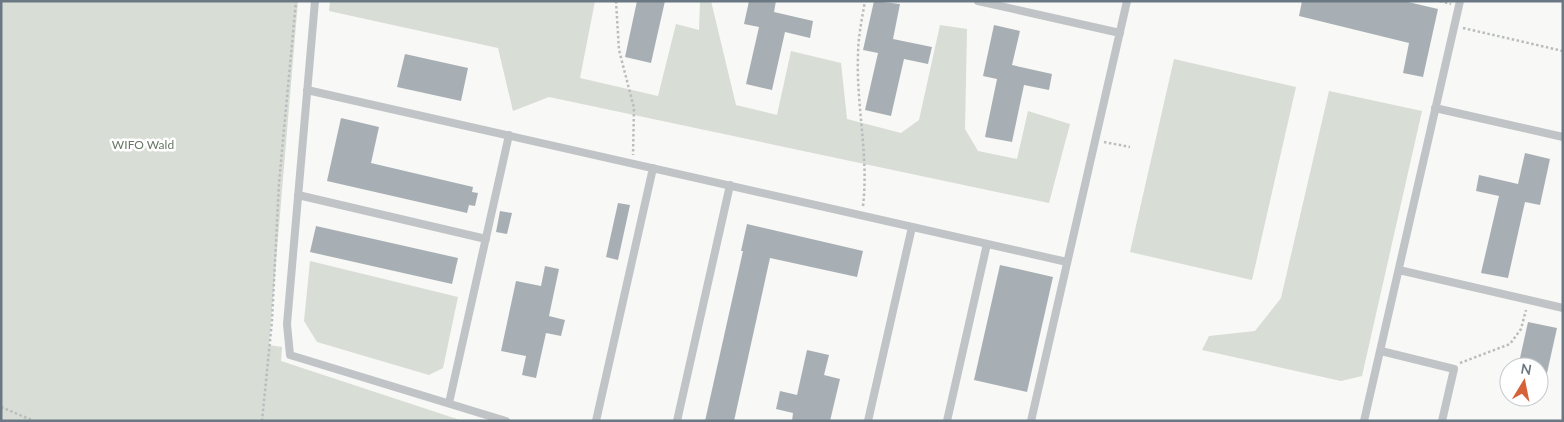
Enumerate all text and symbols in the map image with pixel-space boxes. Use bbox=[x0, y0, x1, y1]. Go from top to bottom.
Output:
park label: WIFO Wald bbox=[112, 137, 174, 152]
north arrow bbox=[1499, 357, 1549, 407]
text: N bbox=[1520, 359, 1533, 378]

